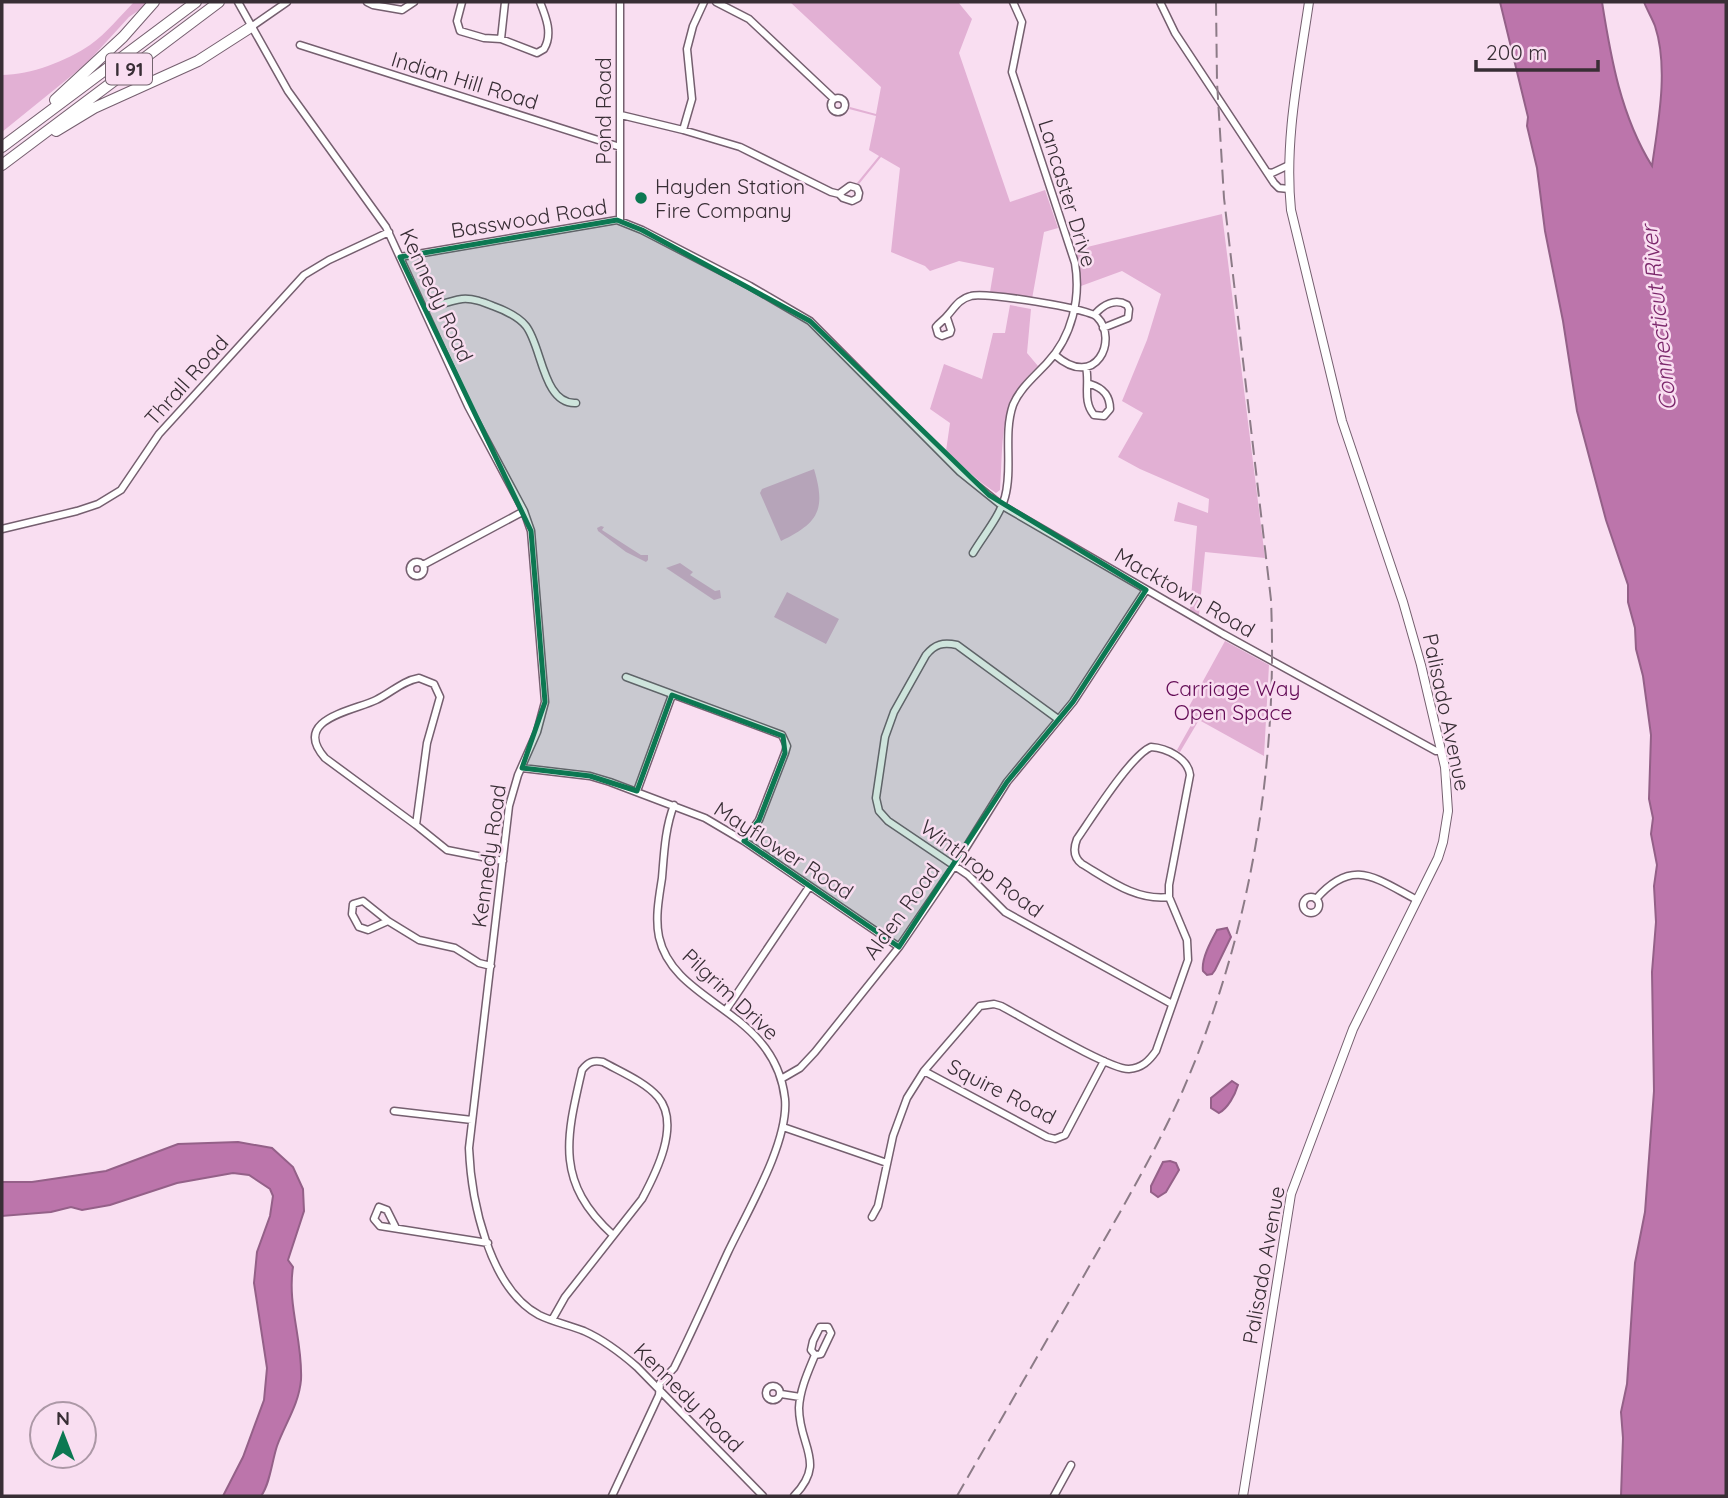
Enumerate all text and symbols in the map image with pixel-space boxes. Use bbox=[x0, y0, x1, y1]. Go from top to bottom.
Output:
scale bar bbox=[1476, 28, 1598, 72]
text: 200 m bbox=[1486, 39, 1548, 65]
street label: Indian Hill Road bbox=[388, 45, 542, 115]
road number: I 91 bbox=[106, 54, 152, 85]
street label: Pond Road bbox=[590, 57, 616, 165]
street label: Lancaster Drive bbox=[1033, 116, 1103, 270]
place label: Hayden Station Fire Company bbox=[655, 173, 805, 223]
marker: Hayden Station Fire Company bbox=[633, 190, 649, 206]
street label: Basswood Road bbox=[449, 193, 609, 243]
water label: Connecticut River bbox=[1634, 221, 1682, 412]
street label: Kennedy Road bbox=[395, 224, 479, 366]
street label: Thrall Road bbox=[139, 329, 233, 431]
street label: Macktown Road bbox=[1110, 541, 1260, 643]
street label: Palisado Avenue bbox=[1418, 631, 1476, 793]
park label: Carriage Way Open Space bbox=[1166, 675, 1300, 725]
street label: Kennedy Road bbox=[465, 783, 511, 929]
street label: Mayflower Road bbox=[710, 795, 858, 905]
street label: Winthrop Road bbox=[916, 813, 1048, 923]
street label: Alden Road bbox=[857, 858, 945, 964]
street label: Pilgrim Drive bbox=[677, 943, 785, 1045]
street label: Squire Road bbox=[943, 1053, 1061, 1129]
street label: Palisado Avenue bbox=[1236, 1184, 1290, 1346]
street label: Kennedy Road bbox=[629, 1337, 749, 1457]
north arrow bbox=[28, 1400, 98, 1470]
text: N bbox=[56, 1406, 70, 1430]

